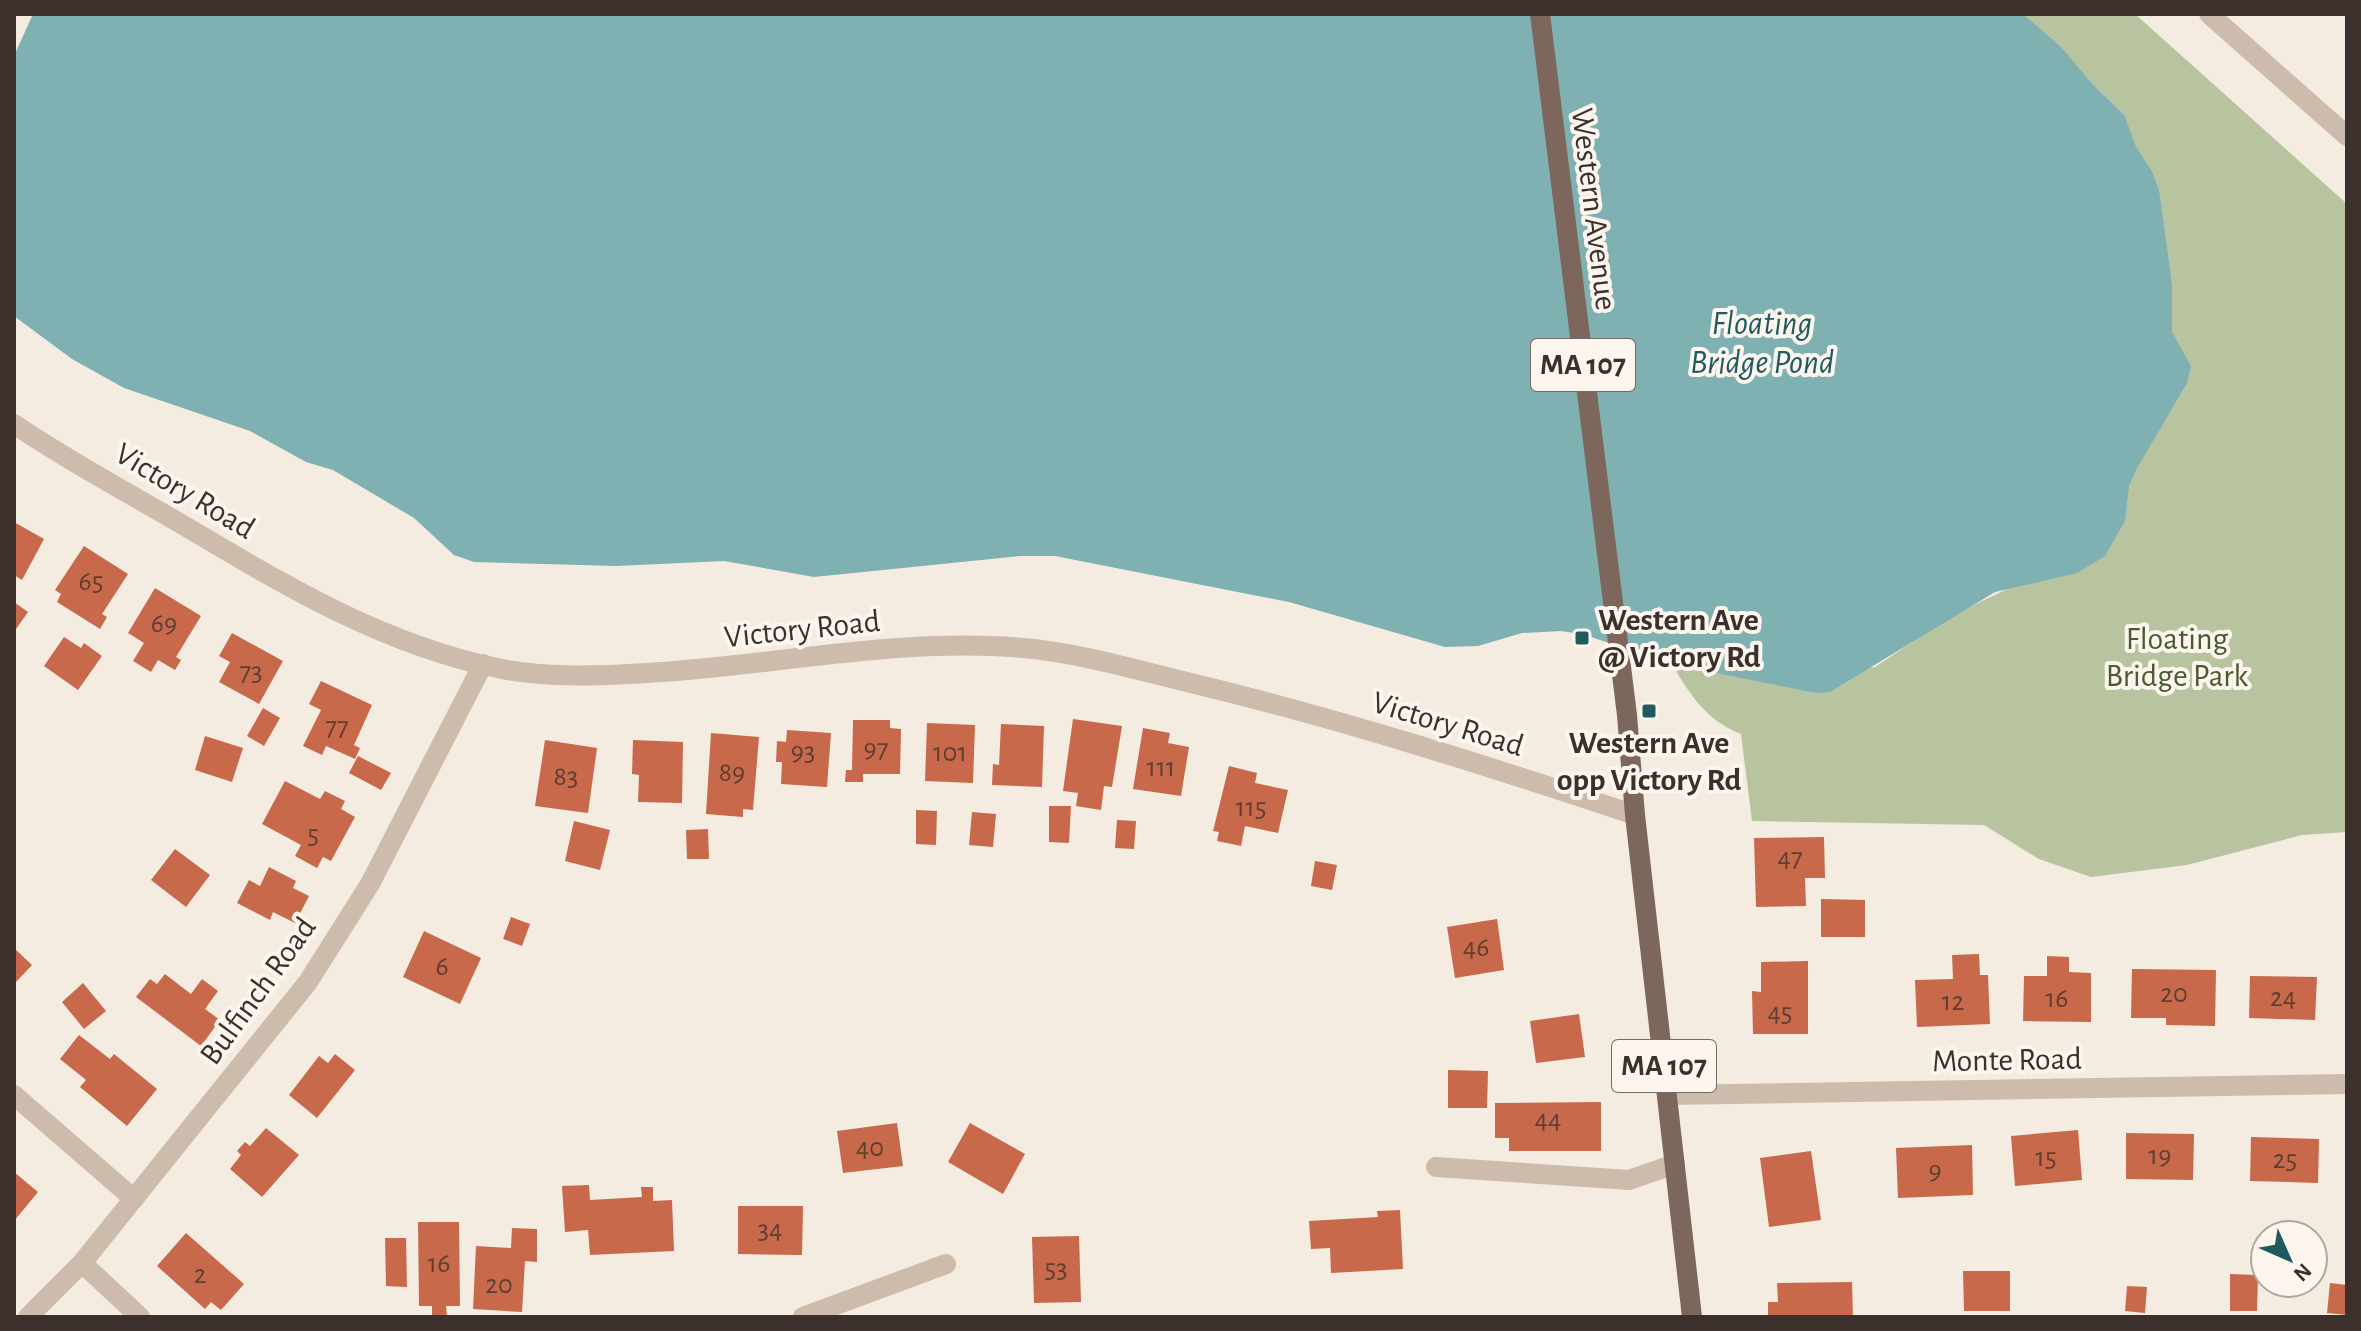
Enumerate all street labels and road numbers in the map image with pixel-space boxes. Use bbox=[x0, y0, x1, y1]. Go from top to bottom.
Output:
street label: Western Avenue bbox=[1566, 106, 1622, 312]
road number: MA 107 bbox=[1531, 339, 1635, 391]
street label: Victory Road bbox=[110, 437, 260, 545]
street label: Victory Road bbox=[722, 605, 882, 653]
street label: Victory Road bbox=[1368, 686, 1528, 762]
street label: Bulfinch Road bbox=[194, 911, 322, 1071]
road number: MA 107 bbox=[1612, 1040, 1716, 1092]
street label: Monte Road bbox=[1932, 1043, 2082, 1077]

